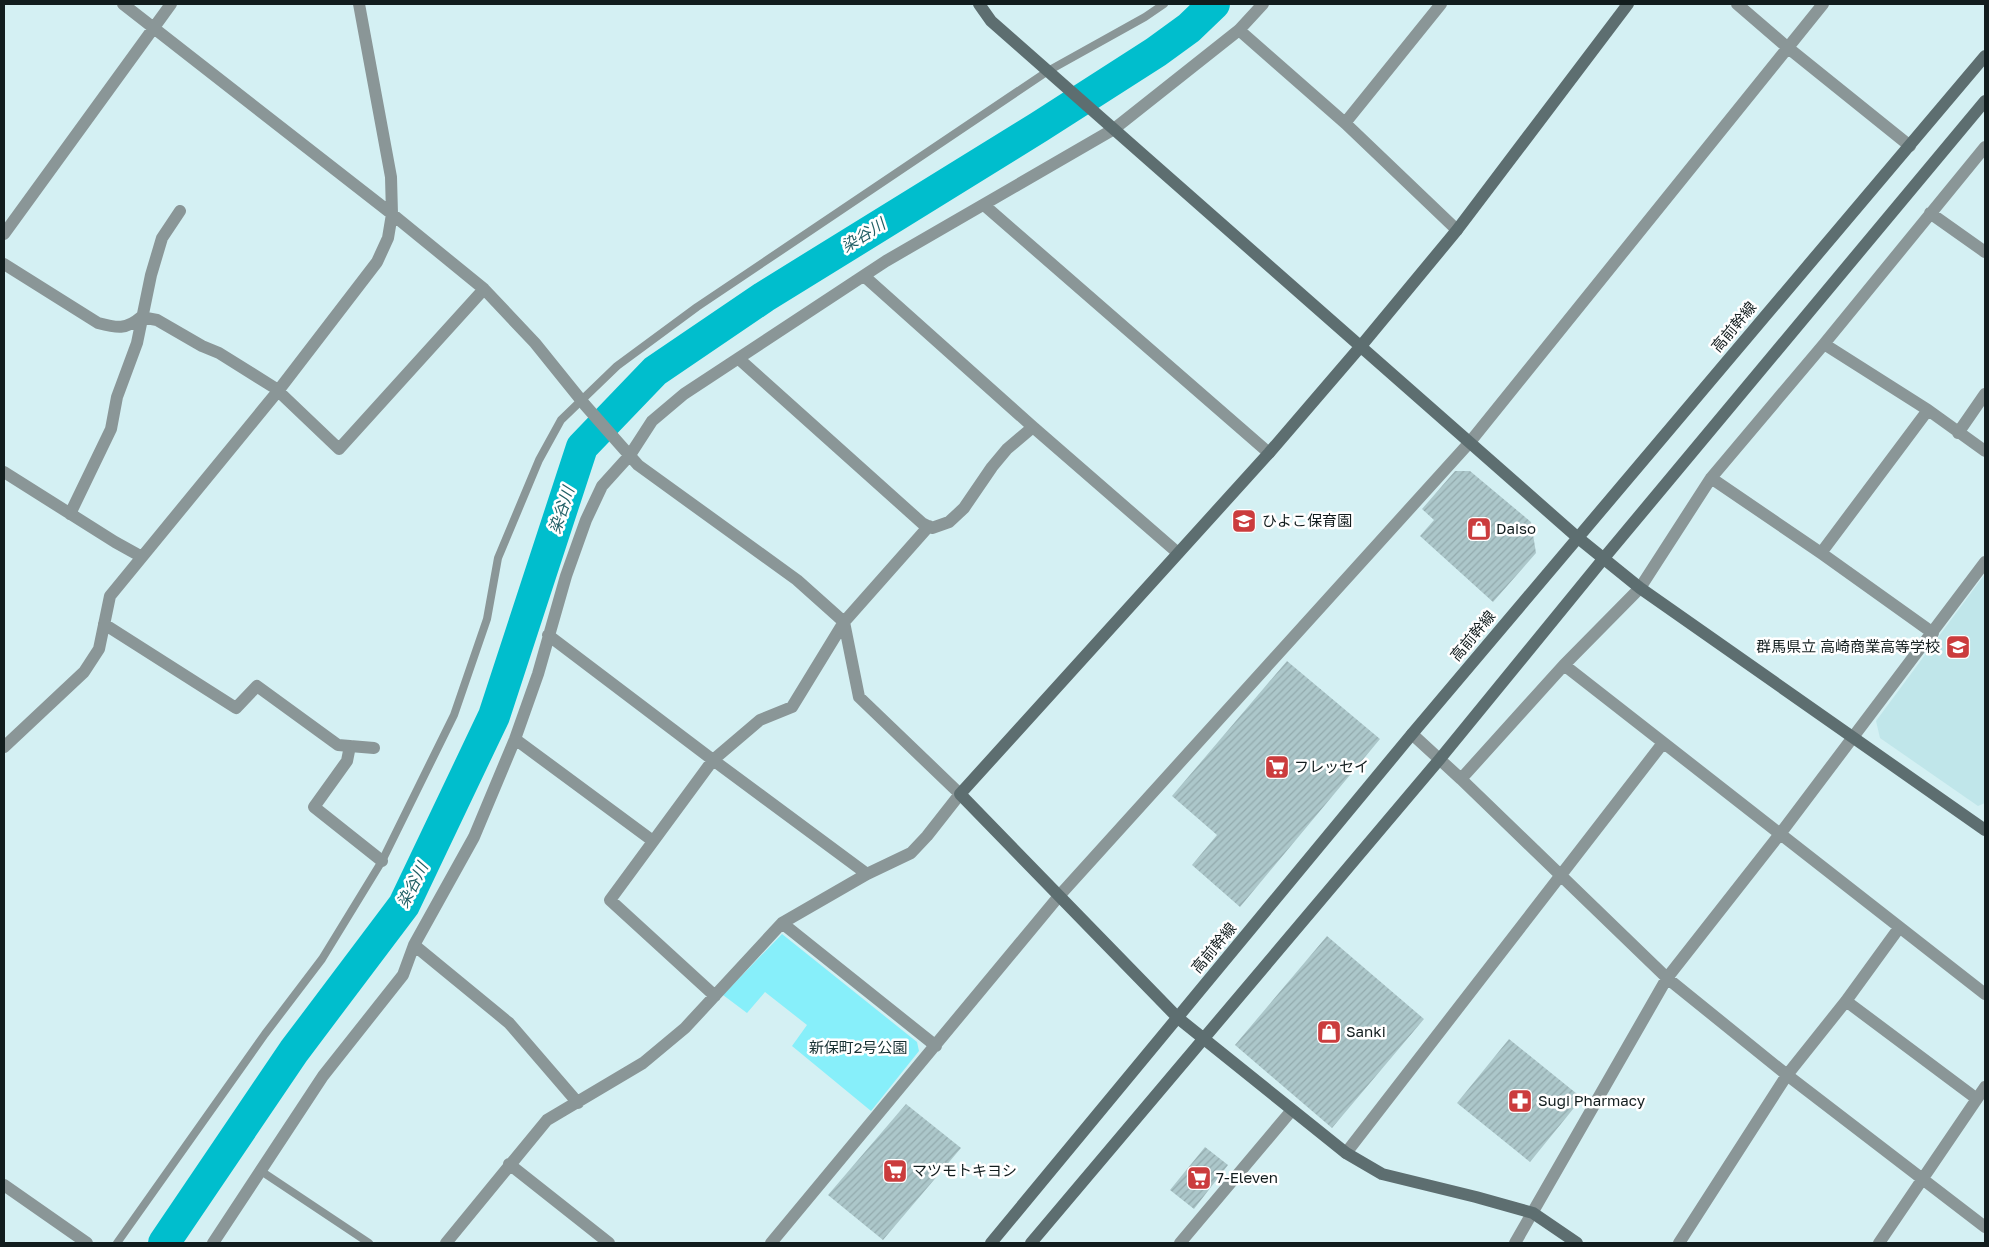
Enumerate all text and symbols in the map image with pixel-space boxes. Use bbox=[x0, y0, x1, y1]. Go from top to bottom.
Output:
water label: 染谷川 bbox=[837, 213, 890, 256]
street label: 高前幹線 bbox=[1707, 298, 1759, 355]
water label: 染谷川 bbox=[544, 482, 579, 536]
school or university icon: ひよこ保育園 bbox=[1231, 508, 1257, 534]
place label: ひよこ保育園 bbox=[1262, 511, 1352, 529]
shop icon: Daiso bbox=[1466, 516, 1492, 542]
place label: Daiso bbox=[1496, 519, 1536, 537]
street label: 高前幹線 bbox=[1446, 607, 1498, 664]
school or university icon: 群馬県立 高崎商業高等学校 bbox=[1945, 634, 1971, 660]
place label: 群馬県立 高崎商業高等学校 bbox=[1756, 637, 1940, 655]
supermarket icon: フレッセイ bbox=[1264, 754, 1290, 780]
place label: フレッセイ bbox=[1294, 757, 1369, 775]
water label: 染谷川 bbox=[392, 857, 433, 911]
street label: 高前幹線 bbox=[1187, 919, 1239, 976]
shop icon: Sanki bbox=[1316, 1019, 1342, 1045]
place label: Sanki bbox=[1346, 1022, 1386, 1040]
park label: 新保町2号公園 bbox=[809, 1038, 907, 1056]
pharmacy icon: Sugi Pharmacy bbox=[1507, 1088, 1533, 1114]
place label: Sugi Pharmacy bbox=[1538, 1091, 1646, 1109]
supermarket icon: マツモトキヨシ bbox=[882, 1158, 908, 1184]
place label: マツモトキヨシ bbox=[912, 1161, 1017, 1179]
supermarket icon: 7-Eleven bbox=[1186, 1165, 1212, 1191]
place label: 7-Eleven bbox=[1216, 1168, 1278, 1186]

